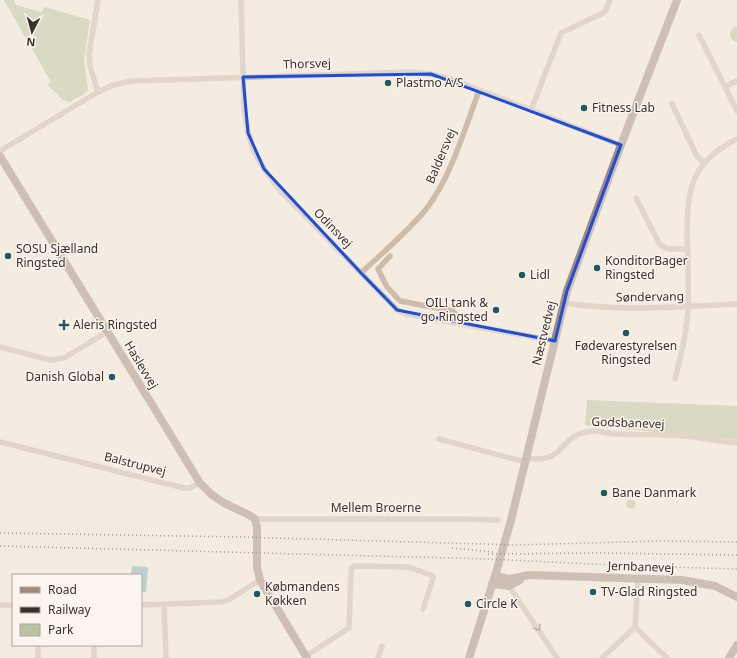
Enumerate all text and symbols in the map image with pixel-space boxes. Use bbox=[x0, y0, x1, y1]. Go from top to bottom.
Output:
north arrow bbox=[12, 12, 52, 52]
text: N bbox=[26, 35, 36, 50]
street label: Thorsvej bbox=[283, 54, 331, 73]
place label: Plastmo A/S bbox=[396, 74, 464, 91]
marker: Plastmo A/S bbox=[383, 78, 393, 88]
place label: Fitness Lab bbox=[592, 99, 655, 116]
marker: Fitness Lab bbox=[579, 103, 589, 113]
street label: Baldersvej bbox=[421, 126, 460, 186]
street label: Odinsvej bbox=[310, 204, 356, 251]
place label: SOSU Sjælland Ringsted bbox=[16, 240, 98, 271]
marker: SOSU Sjælland Ringsted bbox=[3, 251, 13, 261]
place label: KonditorBager Ringsted bbox=[605, 252, 688, 283]
marker: KonditorBager Ringsted bbox=[592, 263, 602, 273]
place label: Lidl bbox=[530, 266, 550, 283]
marker: Lidl bbox=[517, 270, 527, 280]
street label: Søndervang bbox=[616, 287, 684, 306]
place label: OIL! tank & go Ringsted bbox=[421, 294, 488, 325]
street label: Næstvedvej bbox=[527, 299, 560, 367]
marker: OIL! tank & go Ringsted bbox=[491, 305, 501, 315]
place label: Aleris Ringsted bbox=[73, 316, 157, 333]
marker: Aleris Ringsted bbox=[58, 319, 70, 331]
marker: Fødevarestyrelsen Ringsted bbox=[621, 328, 631, 338]
place label: Fødevarestyrelsen Ringsted bbox=[575, 337, 677, 368]
street label: Haslevvej bbox=[120, 338, 162, 392]
place label: Danish Global bbox=[25, 368, 104, 385]
marker: Danish Global bbox=[107, 372, 117, 382]
street label: Godsbanevej bbox=[591, 413, 665, 432]
street label: Balstrupvej bbox=[102, 448, 168, 479]
place label: Bane Danmark bbox=[612, 484, 697, 501]
marker: Bane Danmark bbox=[599, 488, 609, 498]
street label: Mellem Broerne bbox=[331, 499, 422, 516]
street label: Jernbanevej bbox=[607, 557, 675, 576]
legend bbox=[12, 574, 142, 646]
place label: Købmandens Køkken bbox=[265, 578, 340, 609]
text: Road bbox=[48, 581, 77, 598]
place label: TV-Glad Ringsted bbox=[601, 583, 697, 600]
marker: TV-Glad Ringsted bbox=[588, 587, 598, 597]
marker: Købmandens Køkken bbox=[252, 589, 262, 599]
place label: Circle K bbox=[476, 595, 518, 612]
marker: Circle K bbox=[463, 599, 473, 609]
text: Railway bbox=[48, 601, 92, 618]
text: Park bbox=[48, 621, 74, 638]
one-way arrow bbox=[533, 624, 540, 631]

